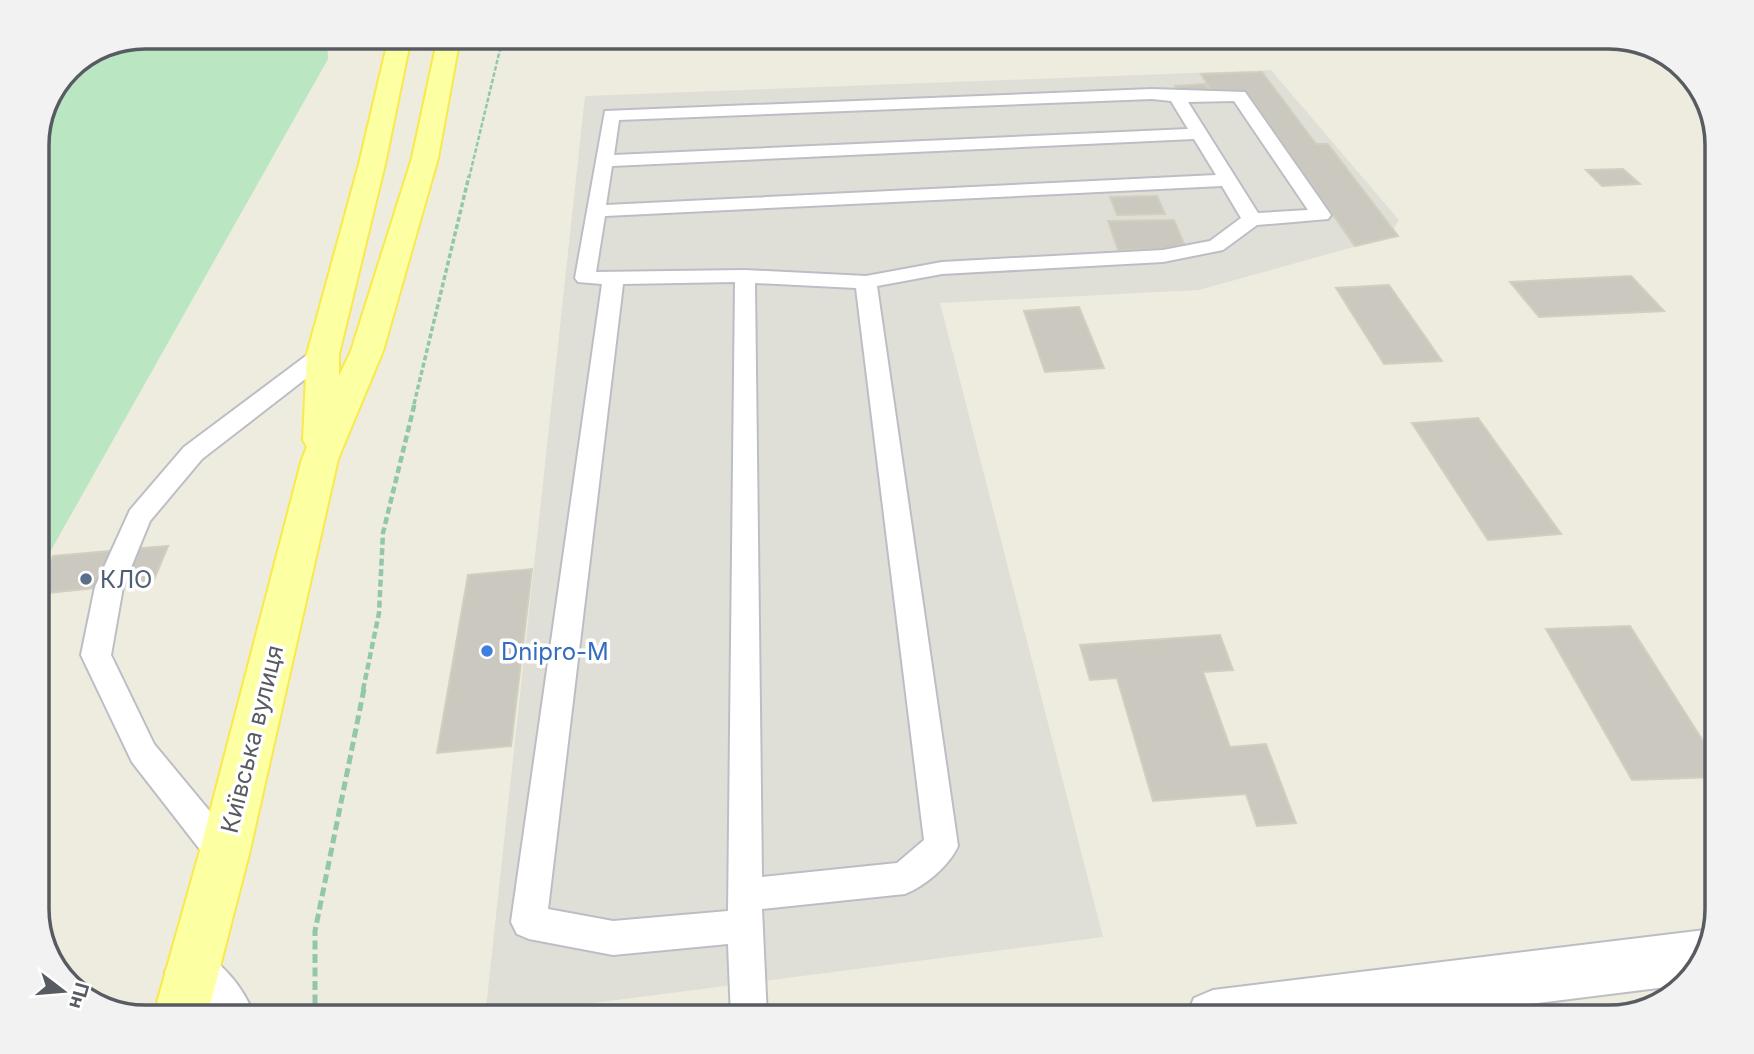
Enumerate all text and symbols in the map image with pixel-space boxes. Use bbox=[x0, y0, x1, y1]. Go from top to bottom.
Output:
place label: КЛО bbox=[100, 565, 152, 594]
marker: КЛО bbox=[78, 571, 94, 587]
place label: Dnipro-M bbox=[501, 637, 609, 666]
street label: Київська вулиця bbox=[215, 642, 289, 836]
marker: Dnipro-M bbox=[479, 643, 495, 659]
north arrow bbox=[28, 956, 98, 1026]
text: Пн bbox=[64, 980, 94, 1011]

